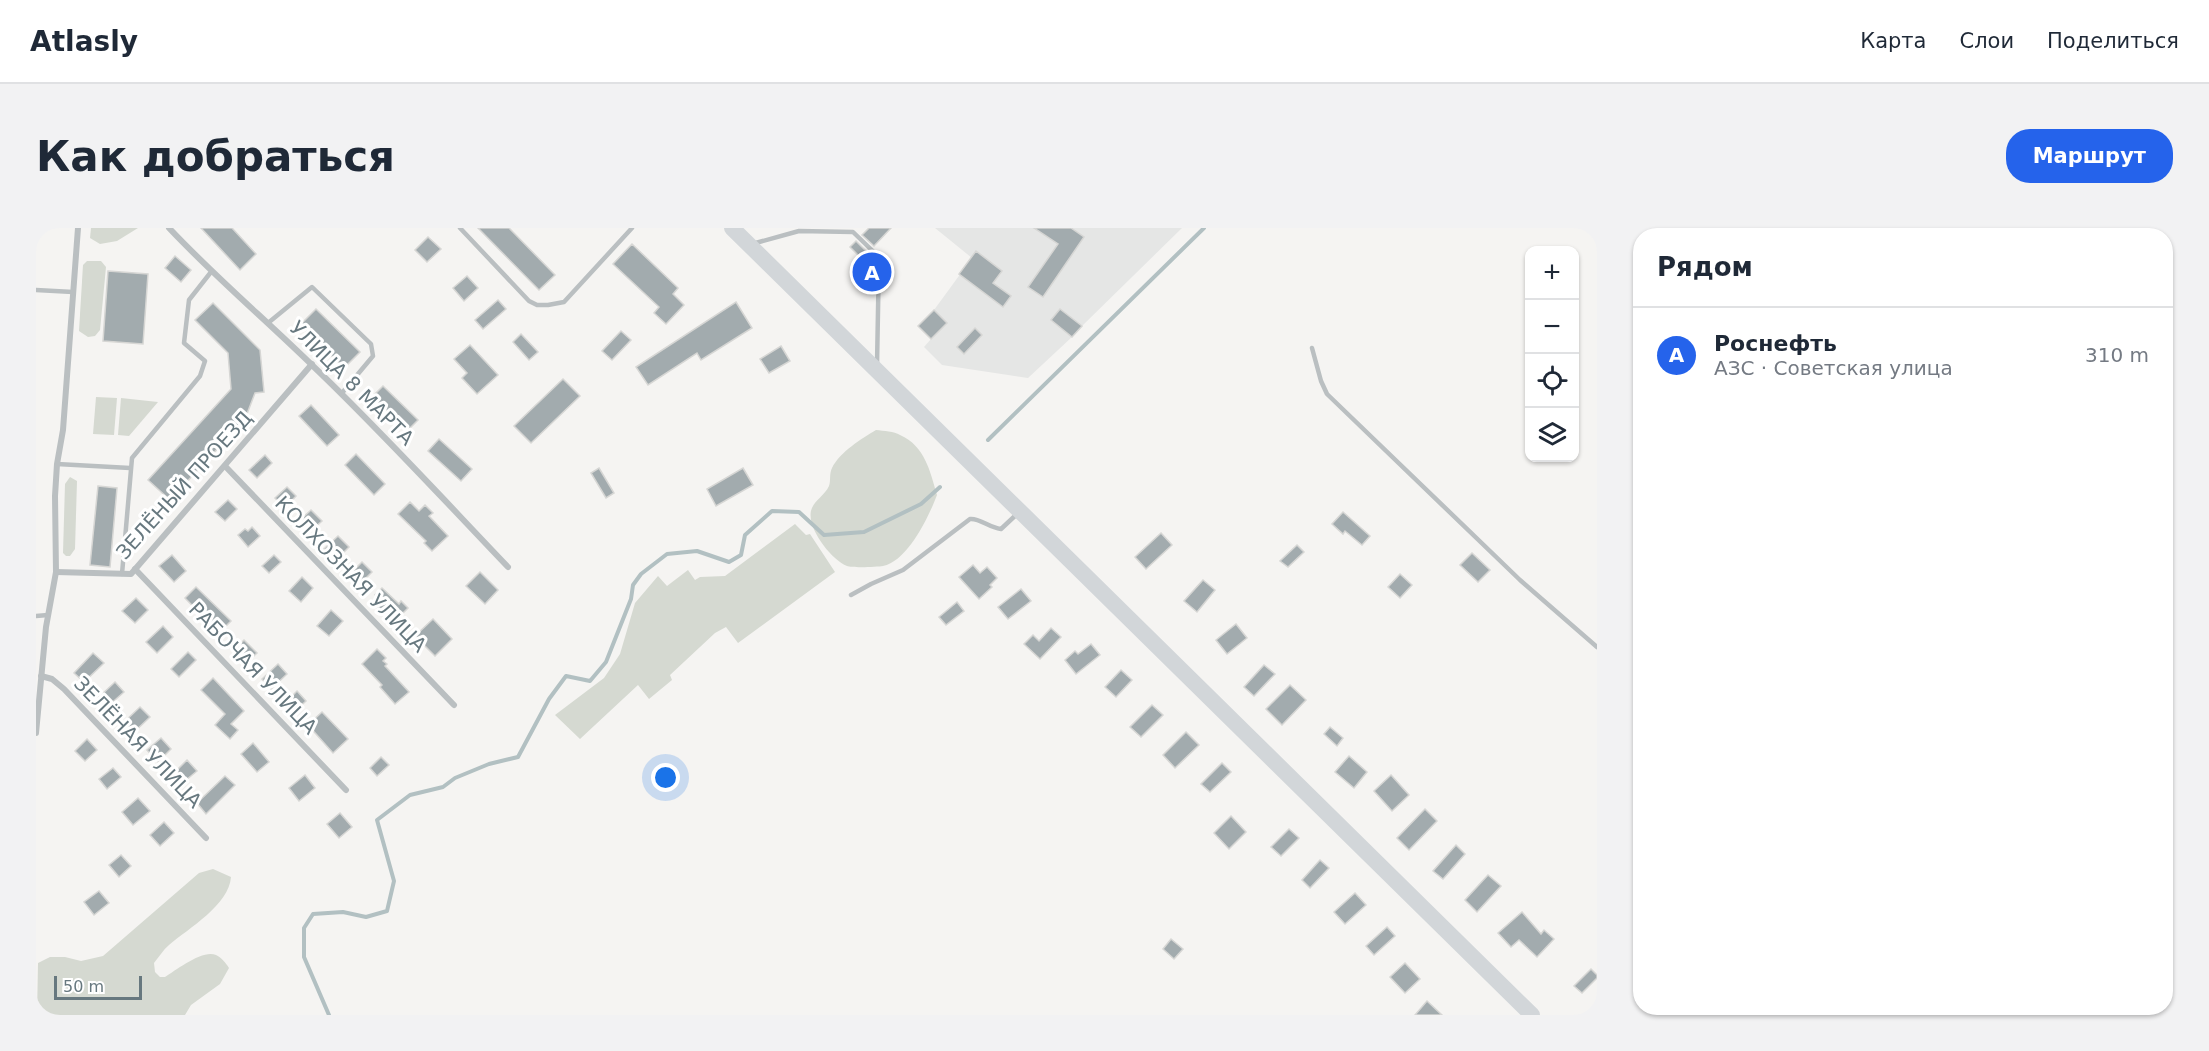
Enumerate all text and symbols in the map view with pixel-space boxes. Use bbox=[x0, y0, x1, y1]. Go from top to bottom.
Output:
text: Atlasly bbox=[30, 25, 138, 58]
text: Карта bbox=[1860, 29, 1926, 53]
text: Слои bbox=[1959, 29, 2014, 53]
text: Поделиться bbox=[2047, 29, 2179, 53]
button: Маршрут bbox=[2006, 129, 2173, 183]
text: Как добраться bbox=[36, 132, 395, 181]
map controls bbox=[1525, 246, 1579, 462]
button: + bbox=[1525, 246, 1579, 300]
pin: A bbox=[852, 250, 892, 294]
text: Рядом bbox=[1657, 252, 1753, 282]
button: − bbox=[1525, 300, 1579, 354]
street label: УЛИЦА 8 МАРТА bbox=[285, 316, 419, 450]
text: Роснефть bbox=[1714, 331, 1837, 356]
text: A bbox=[1669, 343, 1684, 367]
text: 310 m bbox=[2085, 343, 2149, 367]
button: locate bbox=[1525, 354, 1579, 408]
text: АЗС · Советская улица bbox=[1714, 356, 1953, 380]
street label: ЗЕЛЁНЫЙ ПРОЕЗД bbox=[111, 406, 257, 564]
button: layers bbox=[1525, 408, 1579, 462]
street label: КОЛХОЗНАЯ УЛИЦА bbox=[270, 491, 432, 657]
street label: РАБОЧАЯ УЛИЦА bbox=[184, 597, 322, 739]
street label: ЗЕЛЁНАЯ УЛИЦА bbox=[69, 671, 207, 813]
your location bbox=[651, 763, 680, 792]
scale bar bbox=[54, 973, 142, 1000]
text: 50 m bbox=[63, 977, 104, 996]

